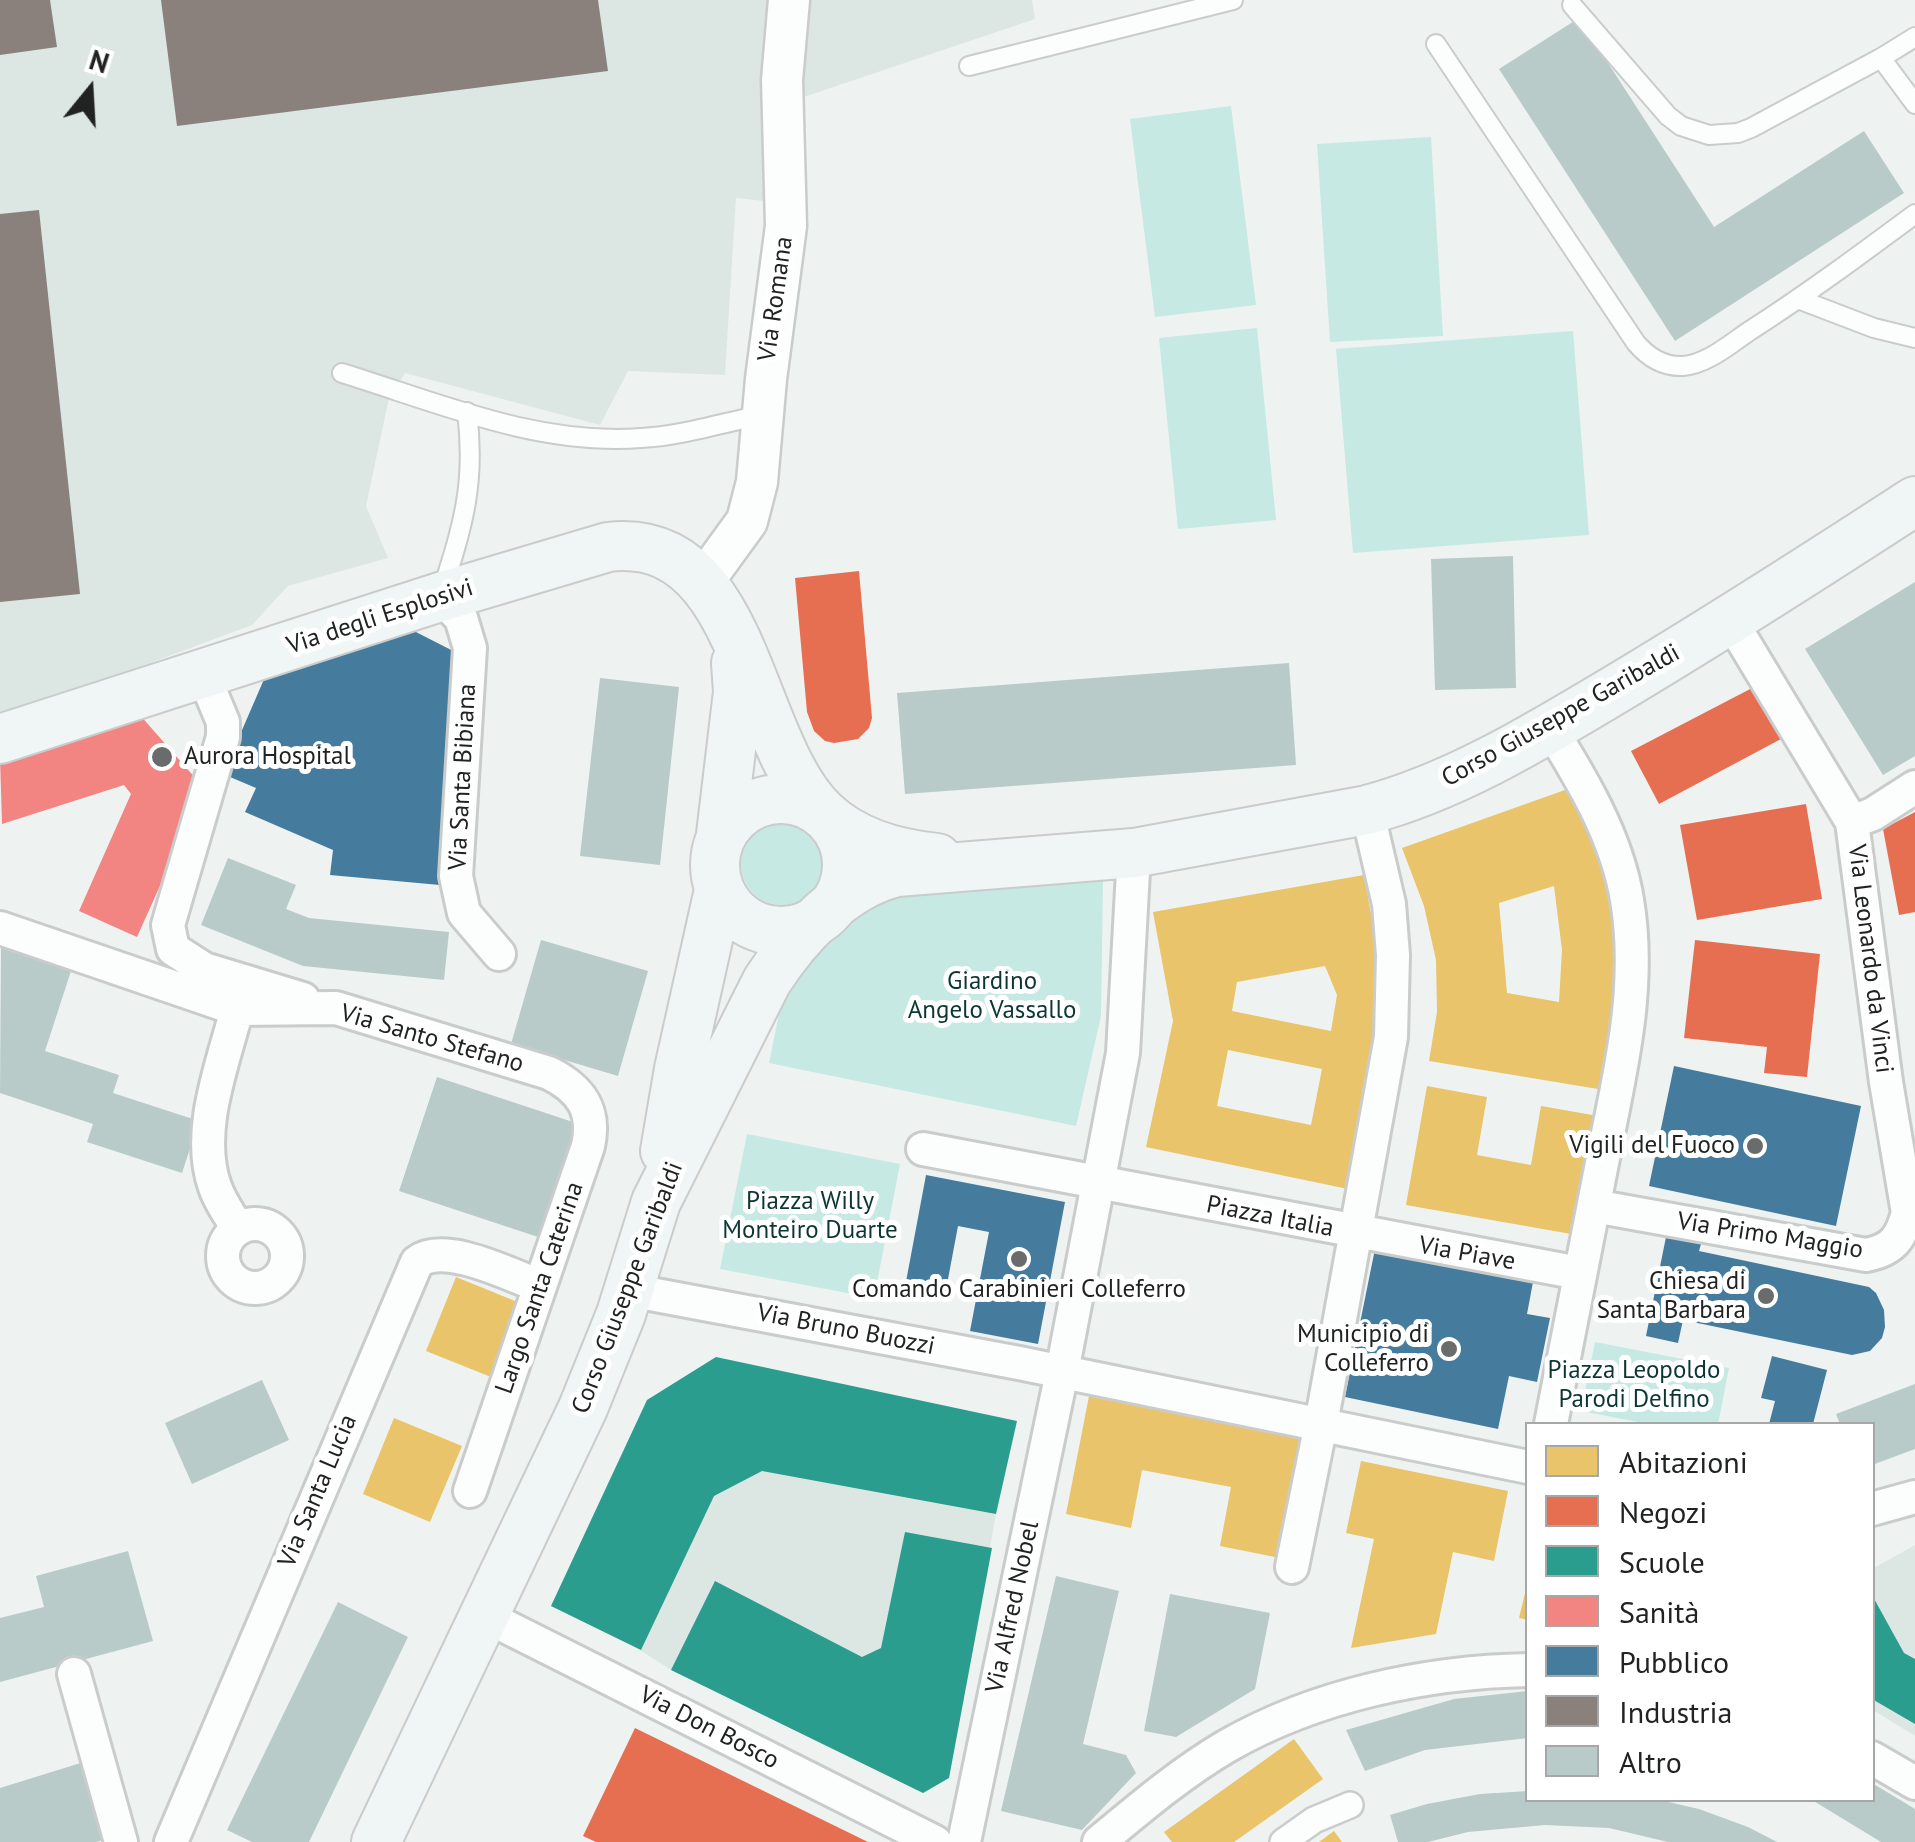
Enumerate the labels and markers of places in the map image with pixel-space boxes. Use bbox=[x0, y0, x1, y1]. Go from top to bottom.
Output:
place label: Aurora Hospital bbox=[184, 742, 351, 772]
marker: Aurora Hospital bbox=[149, 744, 175, 770]
place label: Vigili del Fuoco bbox=[1569, 1131, 1735, 1161]
marker: Vigili del Fuoco bbox=[1744, 1135, 1766, 1157]
marker: Comando Carabinieri Colleferro bbox=[1008, 1248, 1030, 1270]
place label: Chiesa di Santa Barbara bbox=[1597, 1267, 1746, 1326]
place label: Comando Carabinieri Colleferro bbox=[852, 1275, 1186, 1305]
marker: Chiesa di Santa Barbara bbox=[1755, 1285, 1777, 1307]
place label: Municipio di Colleferro bbox=[1297, 1320, 1429, 1379]
marker: Municipio di Colleferro bbox=[1438, 1338, 1460, 1360]

